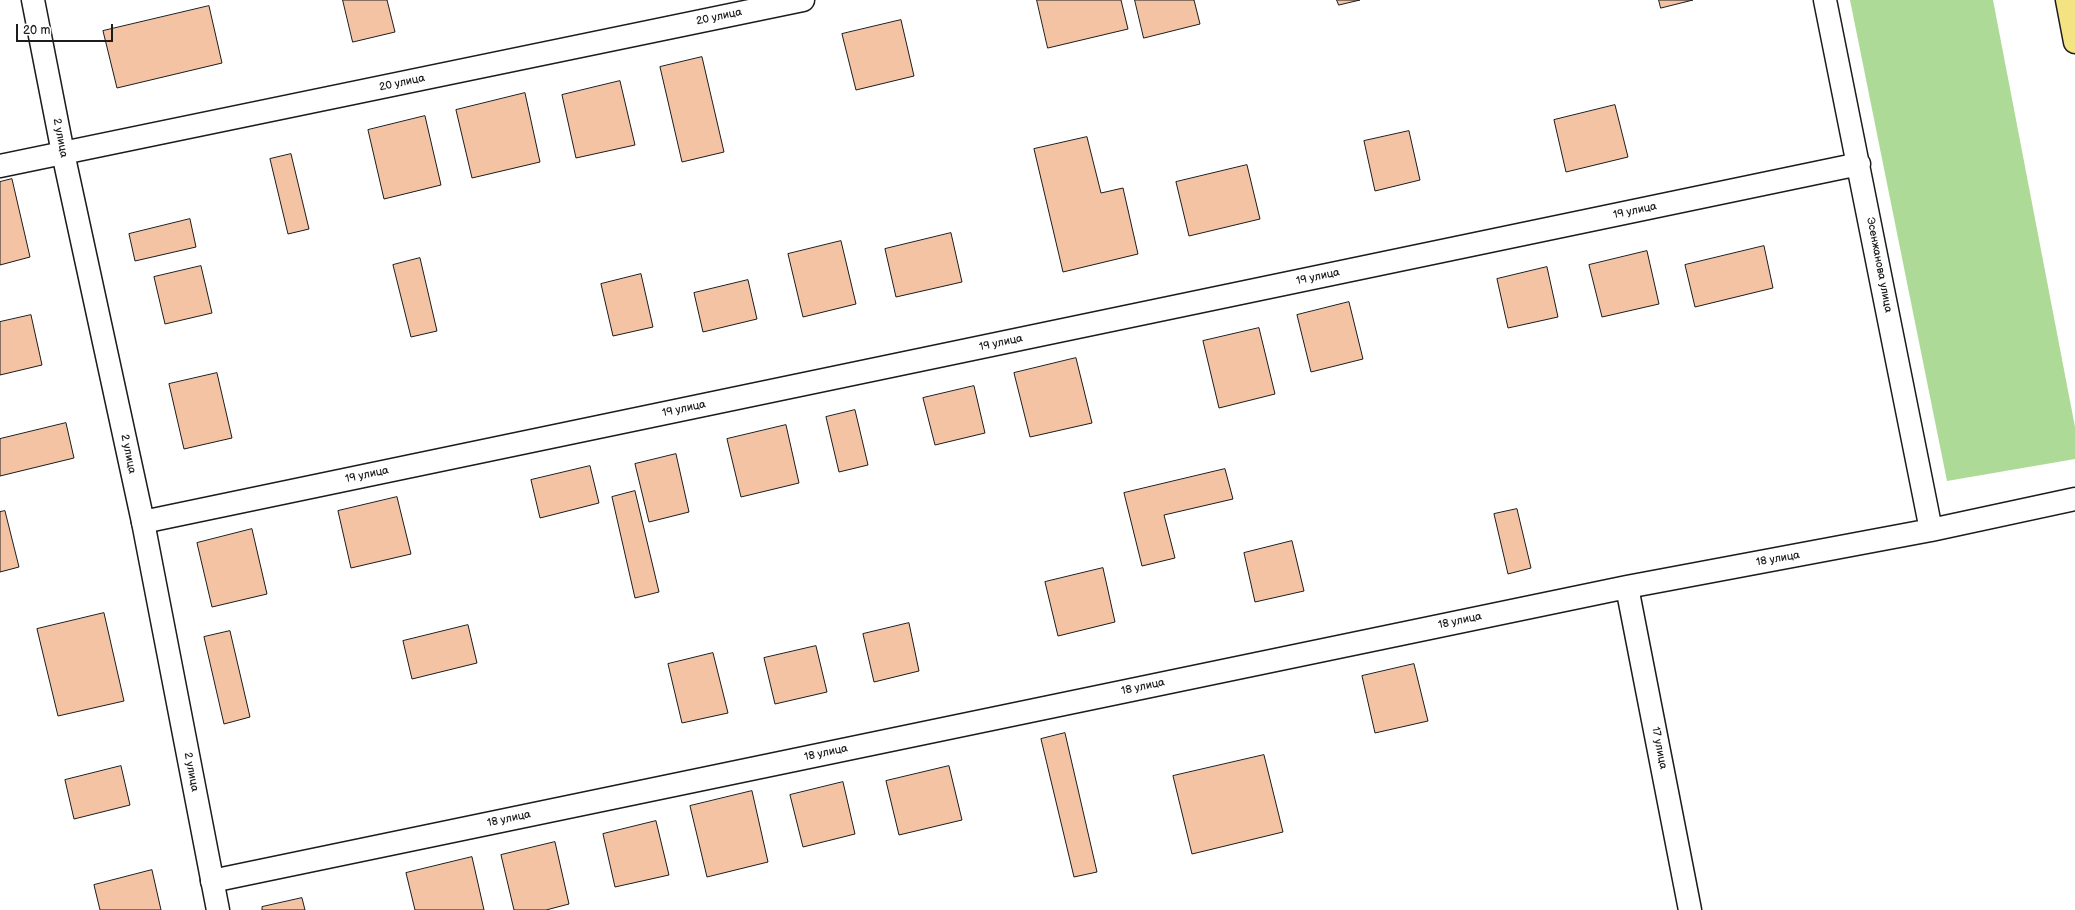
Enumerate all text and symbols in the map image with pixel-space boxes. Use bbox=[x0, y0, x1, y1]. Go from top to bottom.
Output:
street label: 20 улица bbox=[695, 6, 743, 28]
scale bar bbox=[18, 16, 115, 42]
text: 20 m bbox=[23, 23, 50, 38]
street label: 20 улица bbox=[378, 72, 426, 94]
street label: 2 улица bbox=[50, 117, 70, 159]
street label: 19 улица bbox=[1612, 200, 1658, 222]
street label: Эсенжанова улица bbox=[1863, 216, 1895, 314]
street label: 19 улица bbox=[1295, 266, 1341, 288]
street label: 19 улица bbox=[978, 332, 1024, 354]
street label: 19 улица bbox=[661, 398, 707, 420]
street label: 2 улица bbox=[117, 433, 139, 475]
street label: 19 улица bbox=[344, 464, 390, 486]
street label: 18 улица bbox=[1755, 549, 1801, 569]
street label: 18 улица bbox=[1437, 610, 1483, 632]
street label: 18 улица bbox=[1120, 676, 1166, 698]
street label: 17 улица bbox=[1648, 726, 1670, 770]
street label: 18 улица bbox=[803, 742, 849, 764]
street label: 2 улица bbox=[181, 751, 201, 793]
street label: 18 улица bbox=[486, 808, 532, 830]

